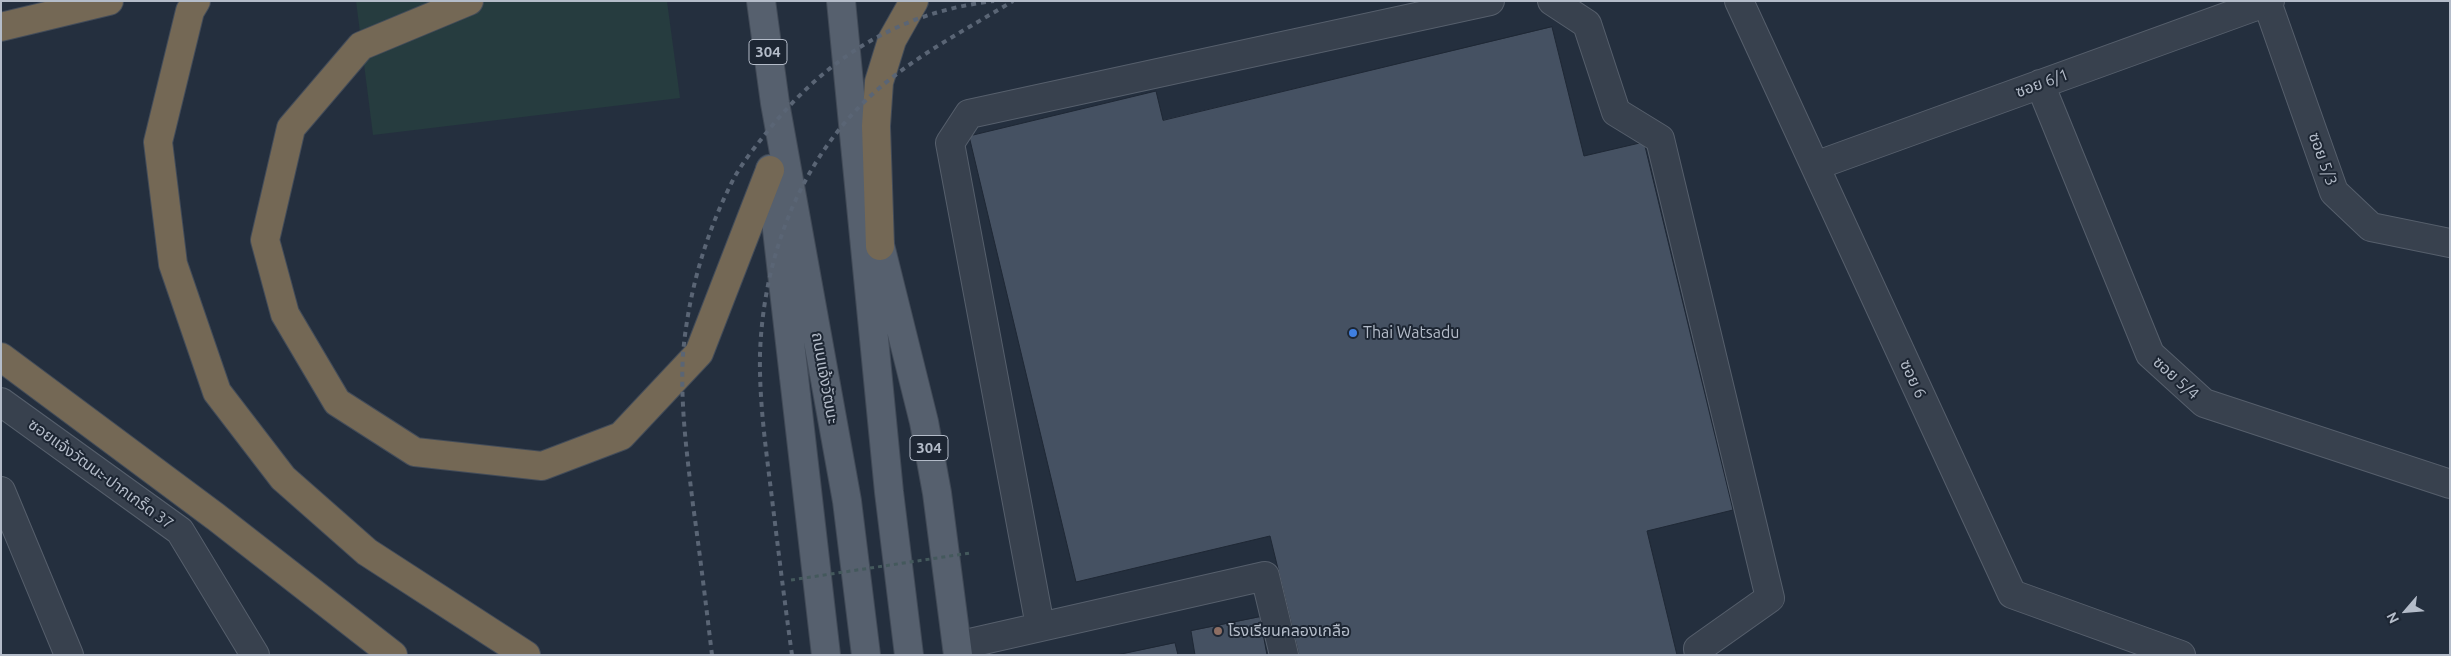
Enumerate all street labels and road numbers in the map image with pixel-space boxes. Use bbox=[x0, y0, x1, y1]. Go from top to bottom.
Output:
road number: 304 bbox=[749, 40, 787, 64]
street label: ซอย 6/1 bbox=[2013, 65, 2071, 101]
street label: ซอย 5/3 bbox=[2305, 130, 2341, 188]
street label: ถนนแจ้งวัฒนะ bbox=[808, 331, 842, 425]
street label: ซอย 5/4 bbox=[2149, 352, 2203, 404]
street label: ซอย 6 bbox=[1896, 357, 1930, 401]
street label: ซอยแจ้งวัฒนะ-ปากเกร็ด 37 bbox=[25, 415, 177, 533]
road number: 304 bbox=[910, 436, 948, 460]

